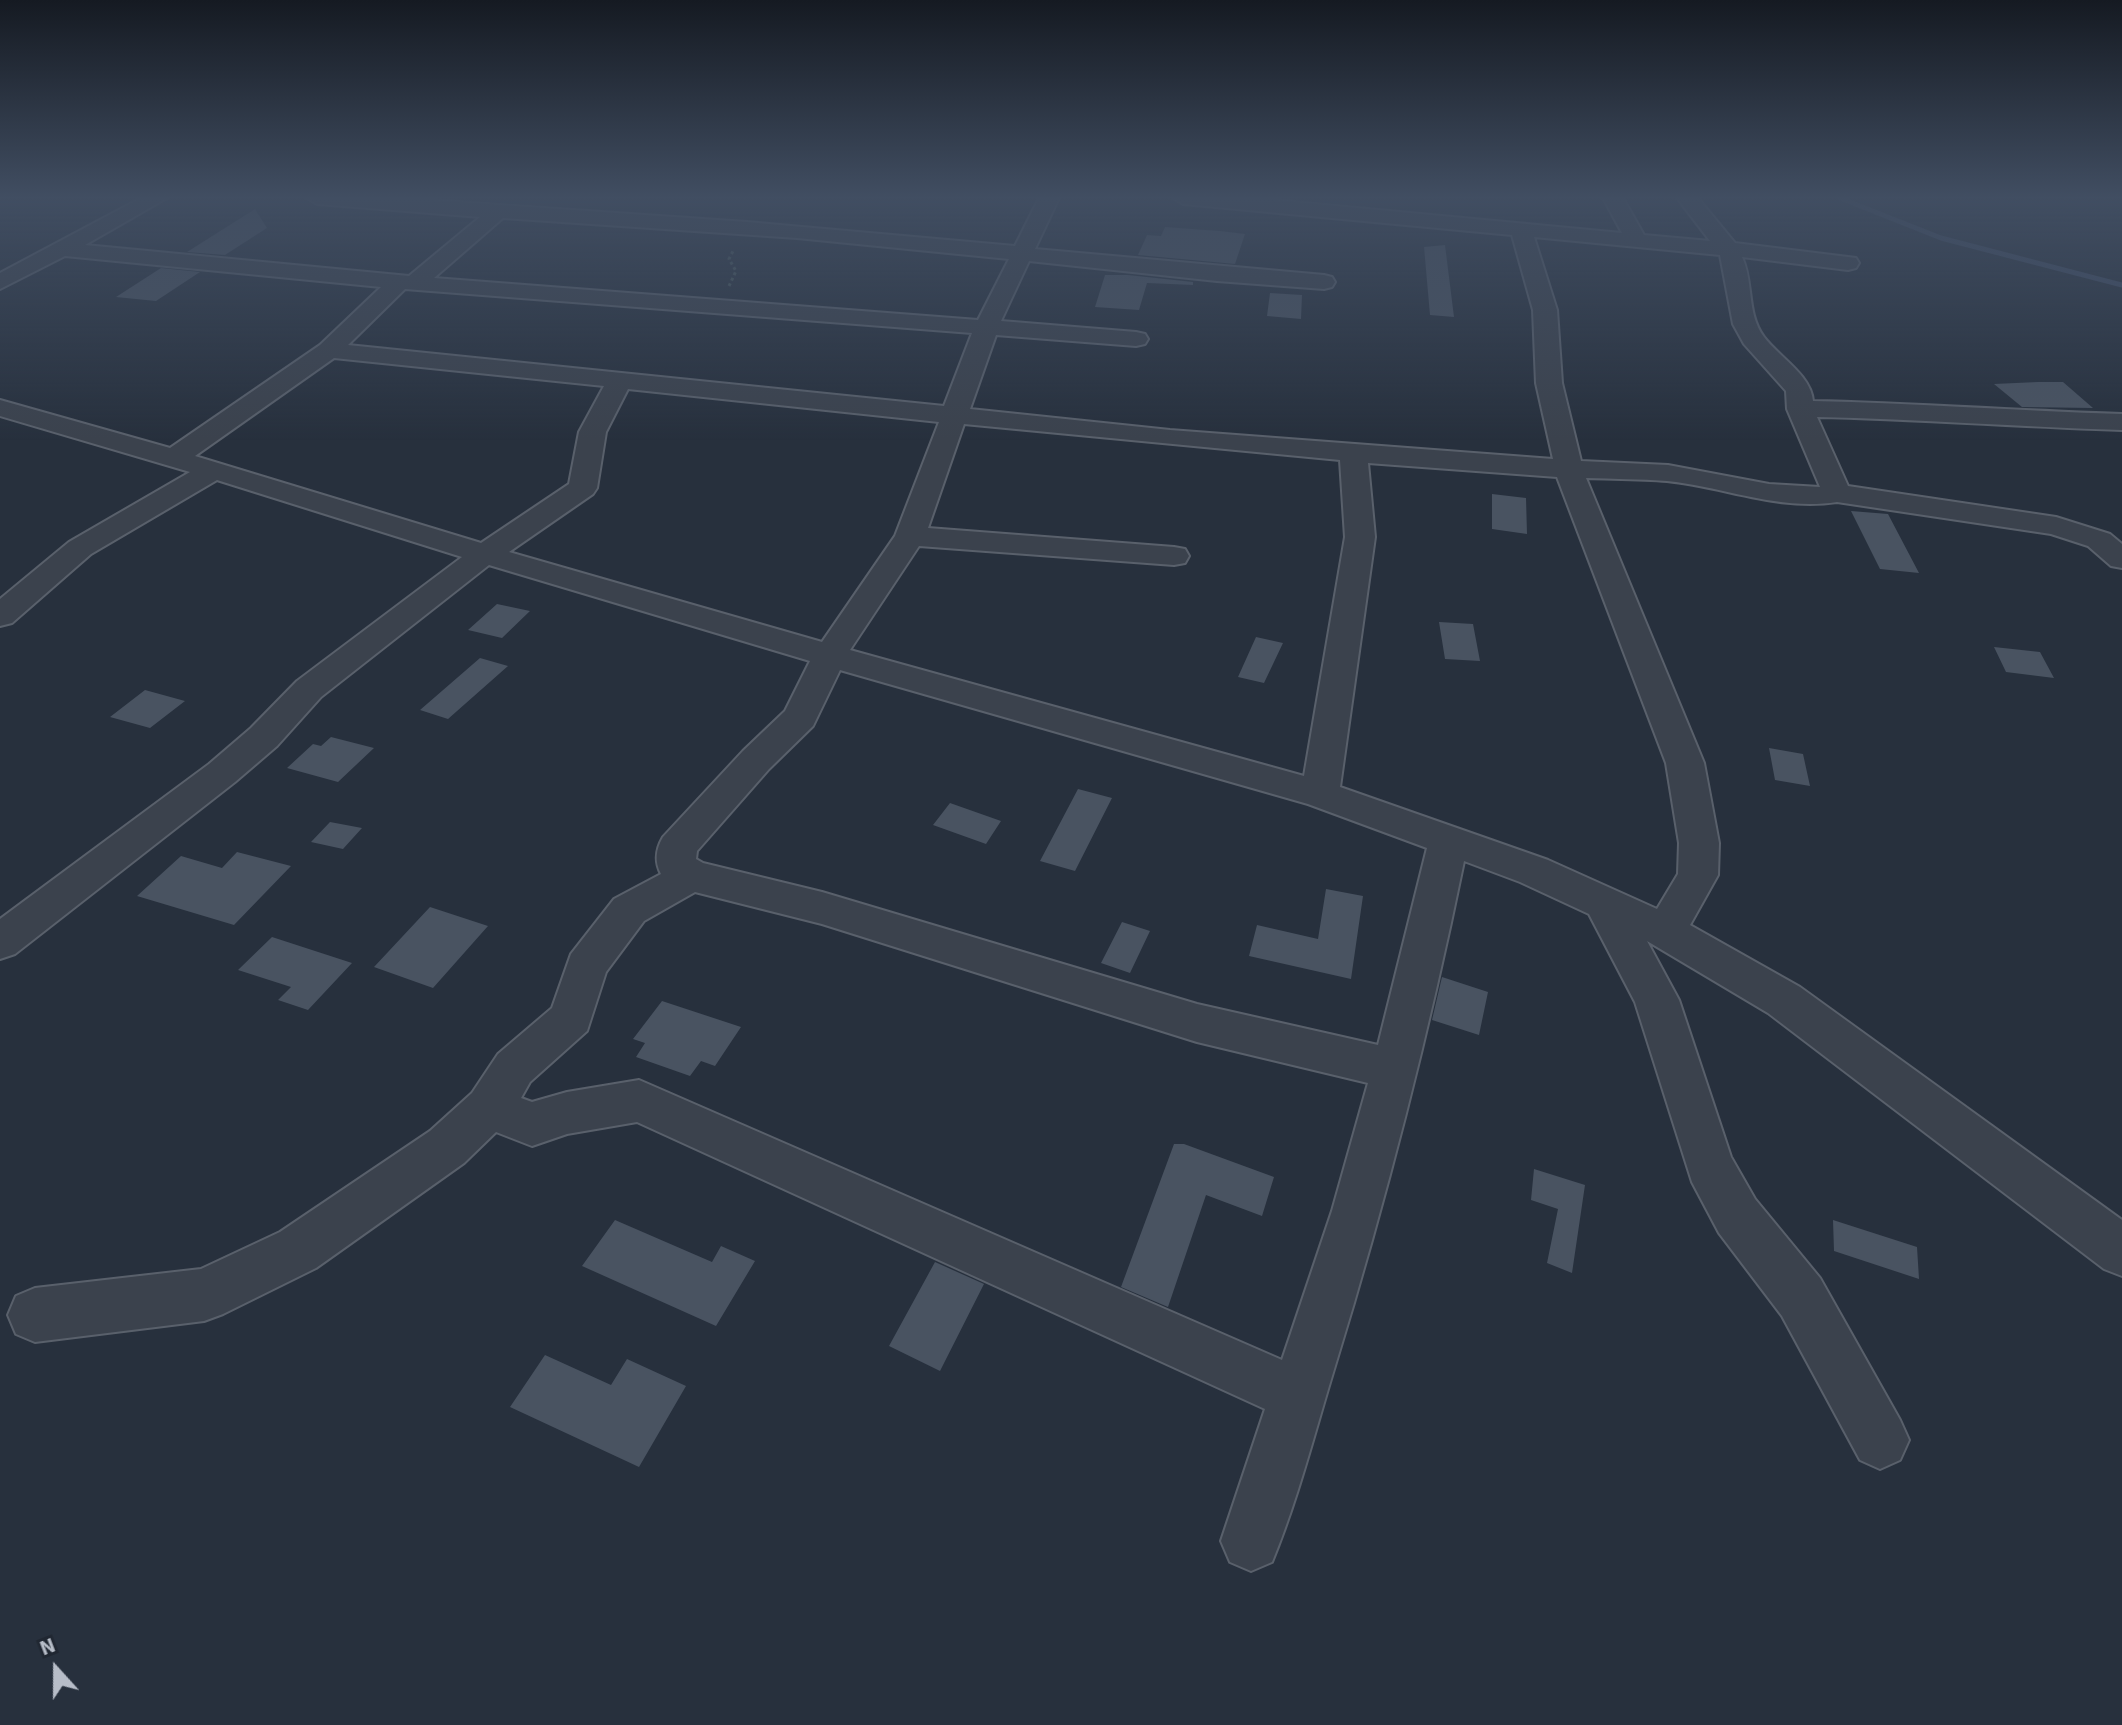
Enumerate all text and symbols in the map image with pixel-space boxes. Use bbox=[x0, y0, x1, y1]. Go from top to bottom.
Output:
north arrow bbox=[16, 1629, 96, 1709]
text: N bbox=[35, 1629, 60, 1664]

